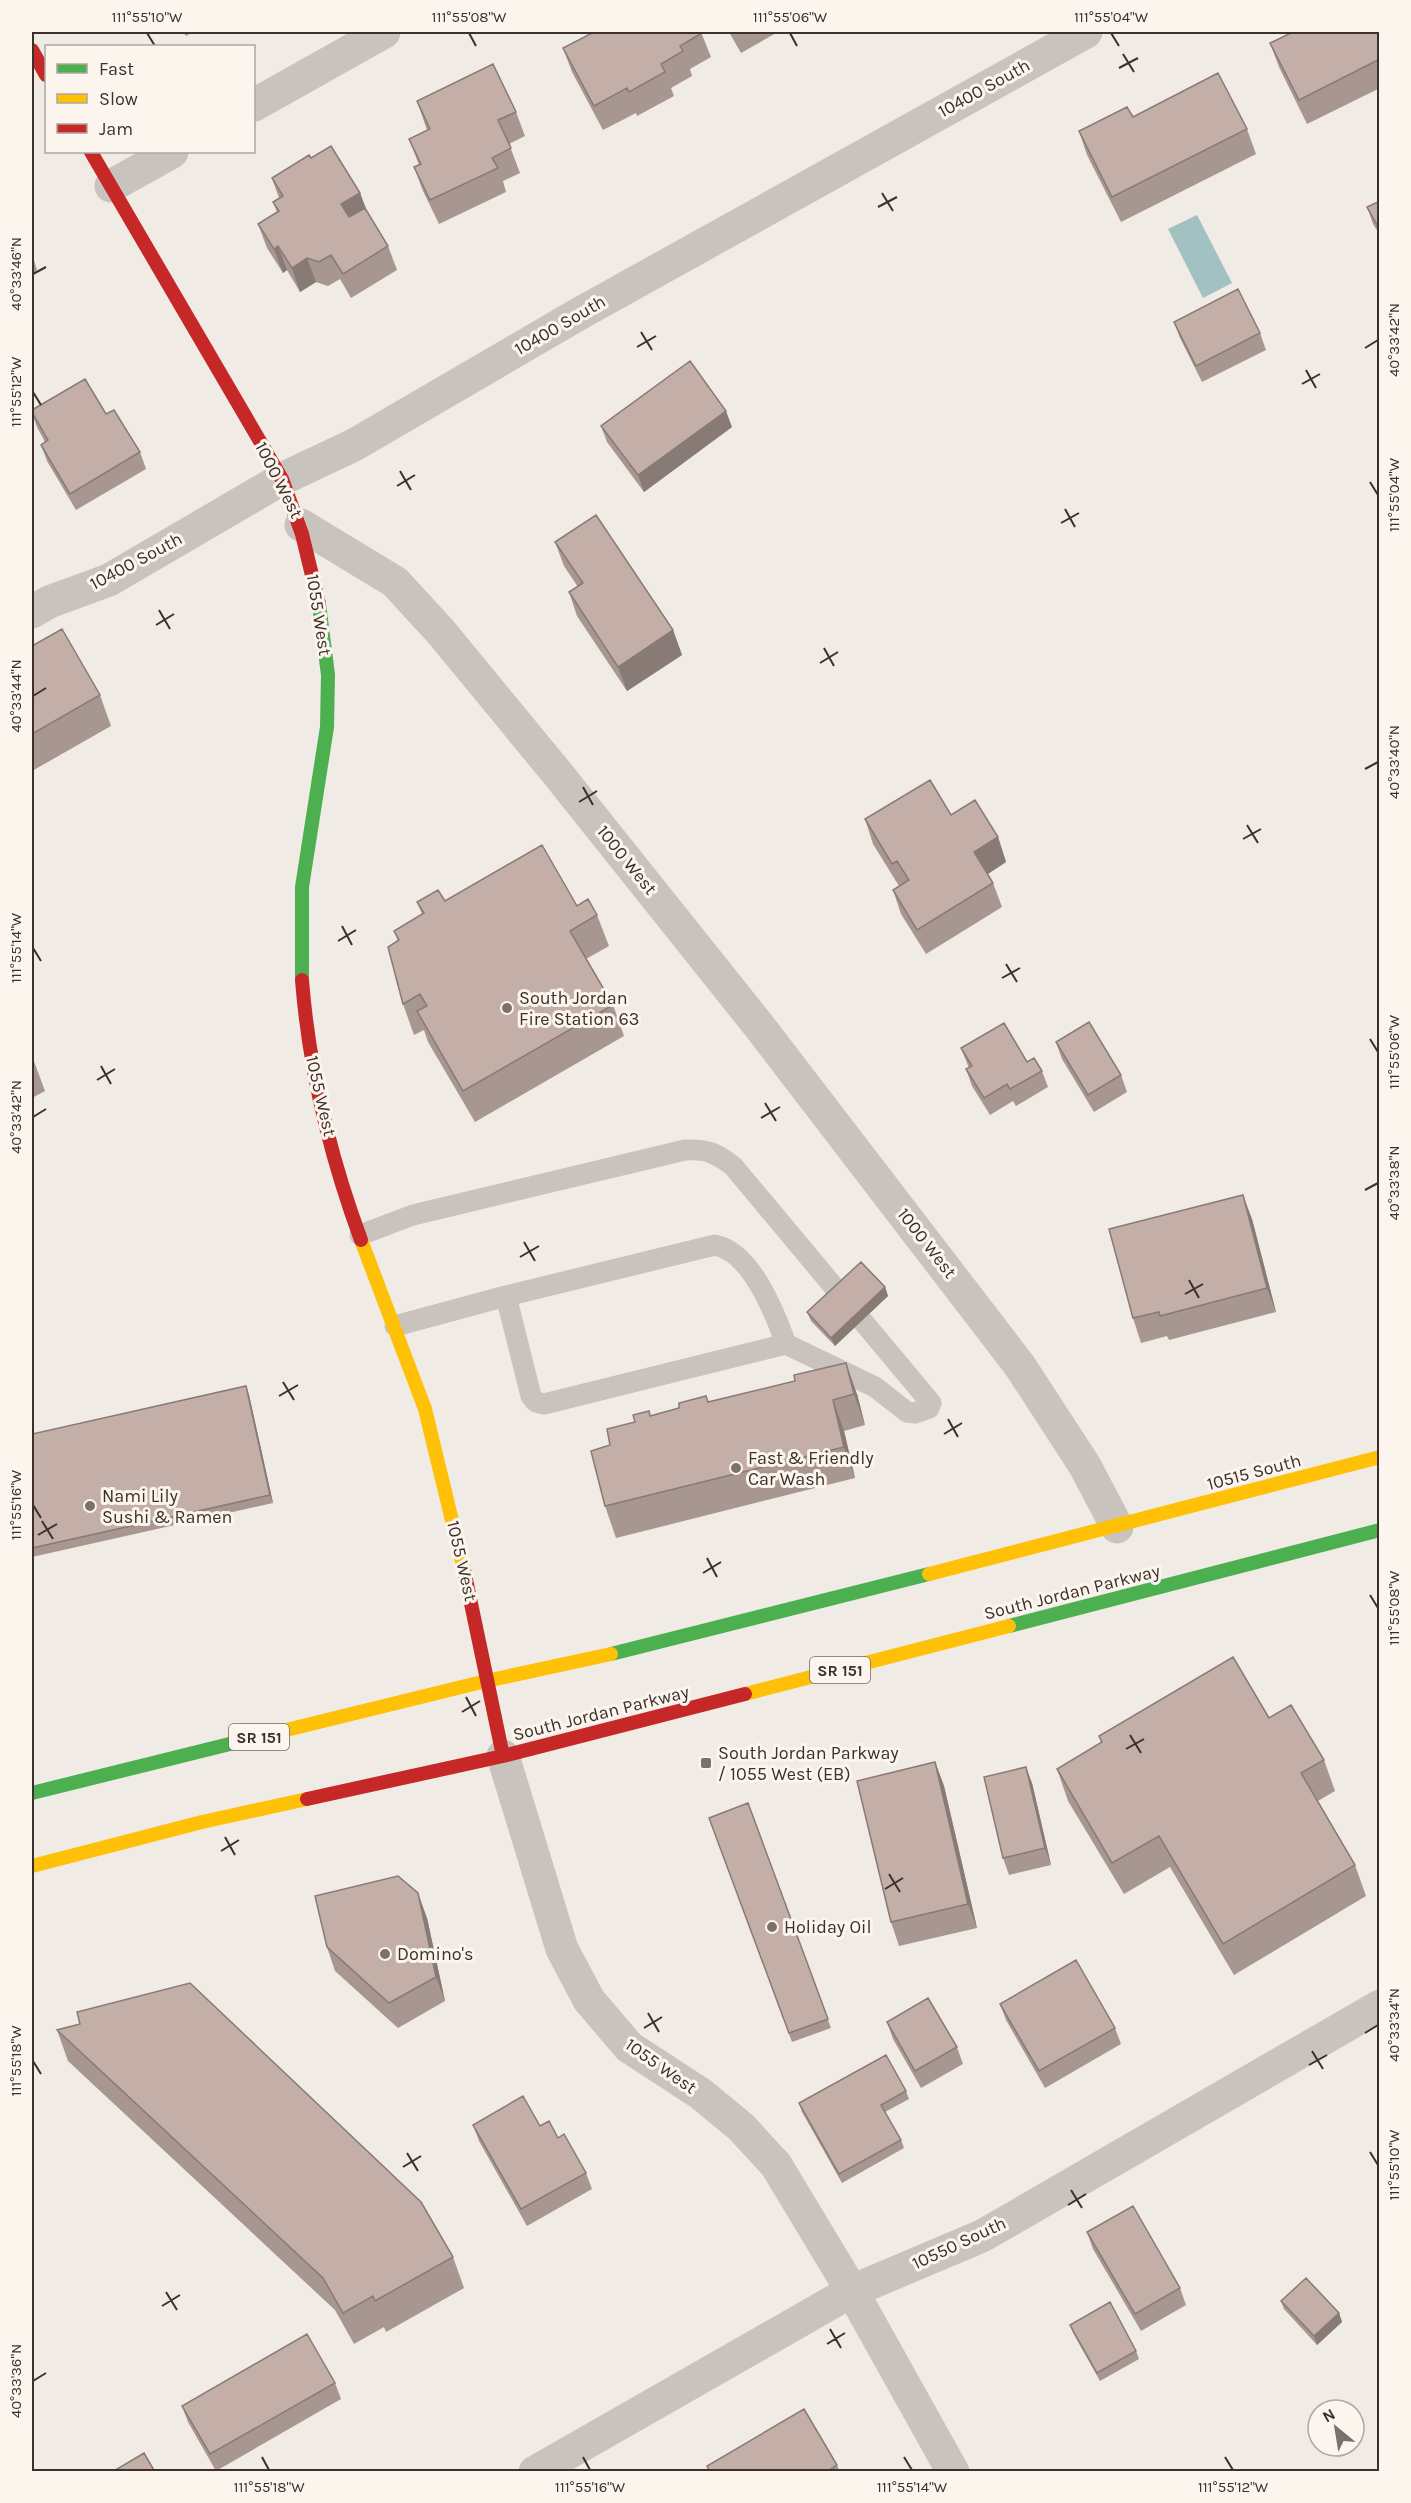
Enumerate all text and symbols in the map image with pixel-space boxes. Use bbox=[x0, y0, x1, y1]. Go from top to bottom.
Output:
text: 111°55'10"W bbox=[112, 8, 183, 26]
text: 111°55'08"W bbox=[431, 8, 507, 26]
text: 111°55'06"W bbox=[753, 8, 828, 26]
text: 111°55'04"W bbox=[1074, 8, 1149, 26]
legend bbox=[45, 45, 255, 153]
street label: 10400 South bbox=[934, 54, 1034, 122]
text: Fast bbox=[99, 58, 134, 80]
text: Slow bbox=[99, 88, 138, 110]
text: Jam bbox=[99, 118, 133, 140]
text: 40°33'46"N bbox=[7, 237, 25, 311]
street label: 10400 South bbox=[511, 290, 609, 360]
text: 40°33'42"N bbox=[1385, 303, 1403, 377]
text: 111°55'12"W bbox=[7, 356, 25, 427]
street label: 1000 West bbox=[250, 438, 308, 522]
text: 111°55'04"W bbox=[1385, 457, 1403, 532]
street label: 10400 South bbox=[86, 527, 186, 595]
street label: 1055 West bbox=[302, 573, 336, 658]
text: 40°33'44"N bbox=[7, 659, 25, 733]
text: 40°33'40"N bbox=[1385, 725, 1403, 799]
street label: 1000 West bbox=[592, 821, 662, 899]
text: 111°55'14"W bbox=[7, 912, 25, 983]
place label: South Jordan Fire Station 63 bbox=[519, 987, 639, 1030]
marker: South Jordan Fire Station 63 bbox=[500, 1001, 514, 1015]
text: 111°55'06"W bbox=[1385, 1014, 1403, 1089]
street label: 1055 West bbox=[301, 1053, 341, 1139]
text: 40°33'42"N bbox=[7, 1080, 25, 1154]
text: 40°33'38"N bbox=[1385, 1145, 1403, 1221]
street label: 1000 West bbox=[893, 1203, 961, 1283]
place label: Fast & Friendly Car Wash bbox=[748, 1447, 874, 1490]
street label: 10515 South bbox=[1205, 1449, 1303, 1495]
marker: Fast & Friendly Car Wash bbox=[729, 1461, 743, 1475]
text: 111°55'16"W bbox=[7, 1469, 25, 1540]
place label: Nami Lily Sushi & Ramen bbox=[102, 1485, 232, 1528]
marker: Nami Lily Sushi & Ramen bbox=[83, 1499, 97, 1513]
street label: 1055 West bbox=[442, 1518, 482, 1604]
street label: South Jordan Parkway bbox=[982, 1559, 1163, 1625]
text: 111°55'08"W bbox=[1385, 1570, 1403, 1646]
road number: SR 151 bbox=[810, 1657, 870, 1683]
street label: South Jordan Parkway bbox=[511, 1680, 692, 1746]
road number: SR 151 bbox=[229, 1724, 289, 1750]
place label: South Jordan Parkway / 1055 West (EB) bbox=[718, 1742, 899, 1785]
marker: South Jordan Parkway / 1055 West (EB) bbox=[699, 1756, 713, 1770]
place label: Holiday Oil bbox=[784, 1916, 872, 1938]
marker: Holiday Oil bbox=[765, 1920, 779, 1934]
place label: Domino's bbox=[397, 1943, 474, 1965]
marker: Domino's bbox=[378, 1947, 392, 1961]
text: 40°33'34"N bbox=[1385, 1988, 1403, 2062]
text: 111°55'18"W bbox=[7, 2025, 25, 2097]
street label: 1055 West bbox=[621, 2033, 701, 2099]
text: 111°55'10"W bbox=[1385, 2129, 1403, 2200]
street label: 10550 South bbox=[909, 2212, 1009, 2274]
text: 40°33'36"N bbox=[7, 2344, 25, 2418]
north arrow bbox=[1306, 2398, 1366, 2458]
text: N bbox=[1319, 2404, 1338, 2427]
text: 111°55'18"W bbox=[233, 2478, 305, 2496]
text: 111°55'16"W bbox=[555, 2478, 626, 2496]
text: 111°55'14"W bbox=[877, 2478, 948, 2496]
text: 111°55'12"W bbox=[1198, 2478, 1269, 2496]

